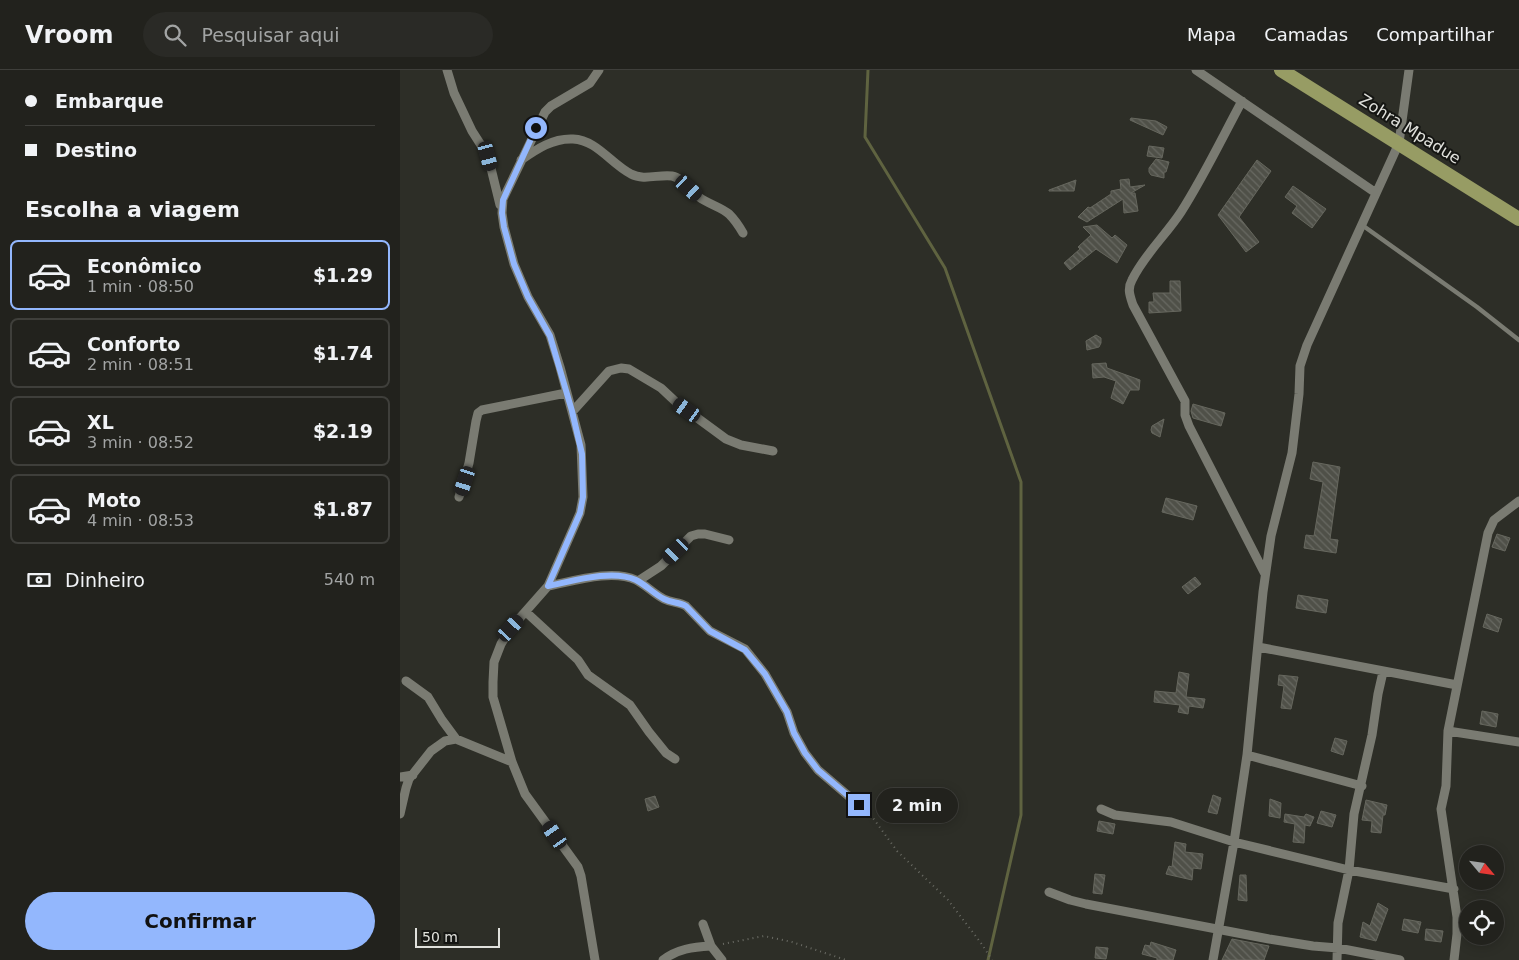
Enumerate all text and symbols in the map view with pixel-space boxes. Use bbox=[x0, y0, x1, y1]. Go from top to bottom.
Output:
search box bbox=[143, 12, 493, 57]
text: Vroom bbox=[25, 21, 113, 49]
icon: search bbox=[161, 21, 189, 49]
text: Pesquisar aqui bbox=[201, 24, 340, 46]
text: Mapa bbox=[1187, 24, 1236, 45]
text: Camadas bbox=[1264, 24, 1348, 45]
text: Compartilhar bbox=[1376, 24, 1494, 45]
text: Embarque bbox=[55, 90, 164, 112]
street label: Zohra Mpadue bbox=[1356, 90, 1464, 168]
route start bbox=[525, 117, 547, 139]
text: Destino bbox=[55, 139, 137, 161]
car bbox=[476, 140, 499, 172]
car bbox=[672, 172, 705, 204]
text: Escolha a viagem bbox=[25, 197, 240, 222]
icon: car bbox=[27, 253, 72, 298]
text: Econômico bbox=[87, 255, 202, 277]
text: $1.29 bbox=[313, 264, 373, 286]
text: 1 min · 08:50 bbox=[87, 277, 194, 296]
icon: car bbox=[27, 331, 72, 376]
text: Conforto bbox=[87, 333, 180, 355]
text: $1.74 bbox=[313, 342, 373, 364]
text: 2 min · 08:51 bbox=[87, 355, 194, 374]
car bbox=[670, 395, 703, 425]
icon: car bbox=[27, 409, 72, 454]
text: XL bbox=[87, 411, 114, 433]
text: $2.19 bbox=[313, 420, 373, 442]
text: 3 min · 08:52 bbox=[87, 433, 194, 452]
car bbox=[453, 464, 476, 498]
icon: car bbox=[27, 487, 72, 532]
text: Moto bbox=[87, 489, 141, 511]
text: $1.87 bbox=[313, 498, 373, 520]
text: 4 min · 08:53 bbox=[87, 511, 194, 530]
car bbox=[660, 535, 692, 567]
icon: cash bbox=[25, 566, 53, 594]
text: Dinheiro bbox=[65, 569, 145, 591]
text: 540 m bbox=[324, 570, 375, 589]
car bbox=[495, 612, 526, 644]
callout: 2 min bbox=[876, 788, 959, 822]
route end bbox=[848, 794, 870, 816]
text: 2 min bbox=[892, 796, 942, 815]
car bbox=[540, 818, 569, 852]
north arrow bbox=[1459, 845, 1504, 890]
map controls bbox=[1459, 845, 1504, 945]
button: Confirmar bbox=[25, 892, 375, 950]
button: locate bbox=[1459, 900, 1504, 945]
scale bar bbox=[415, 925, 500, 948]
text: 50 m bbox=[422, 929, 458, 945]

